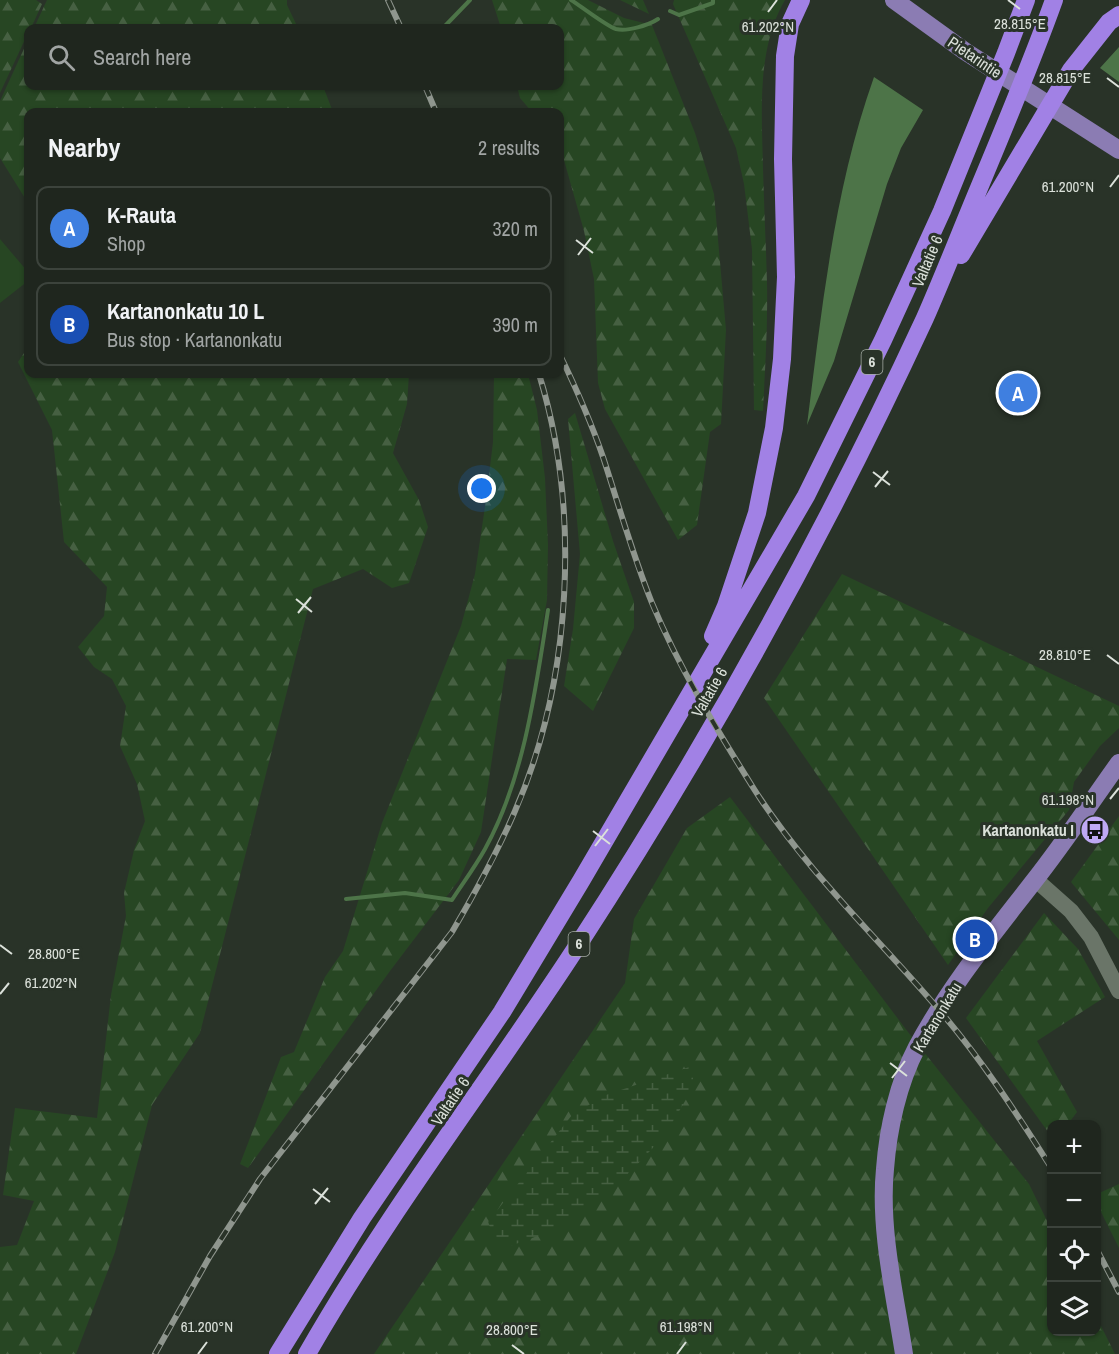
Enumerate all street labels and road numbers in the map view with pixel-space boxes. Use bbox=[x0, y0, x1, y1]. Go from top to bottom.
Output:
street label: Pietarintie bbox=[944, 31, 1006, 83]
street label: Valtatie 6 bbox=[906, 232, 948, 290]
road number: 6 bbox=[862, 350, 882, 374]
street label: Valtatie 6 bbox=[686, 663, 732, 721]
road number: 6 bbox=[568, 932, 590, 956]
street label: Kartanonkatu bbox=[907, 978, 967, 1056]
street label: Valtatie 6 bbox=[426, 1072, 474, 1130]

